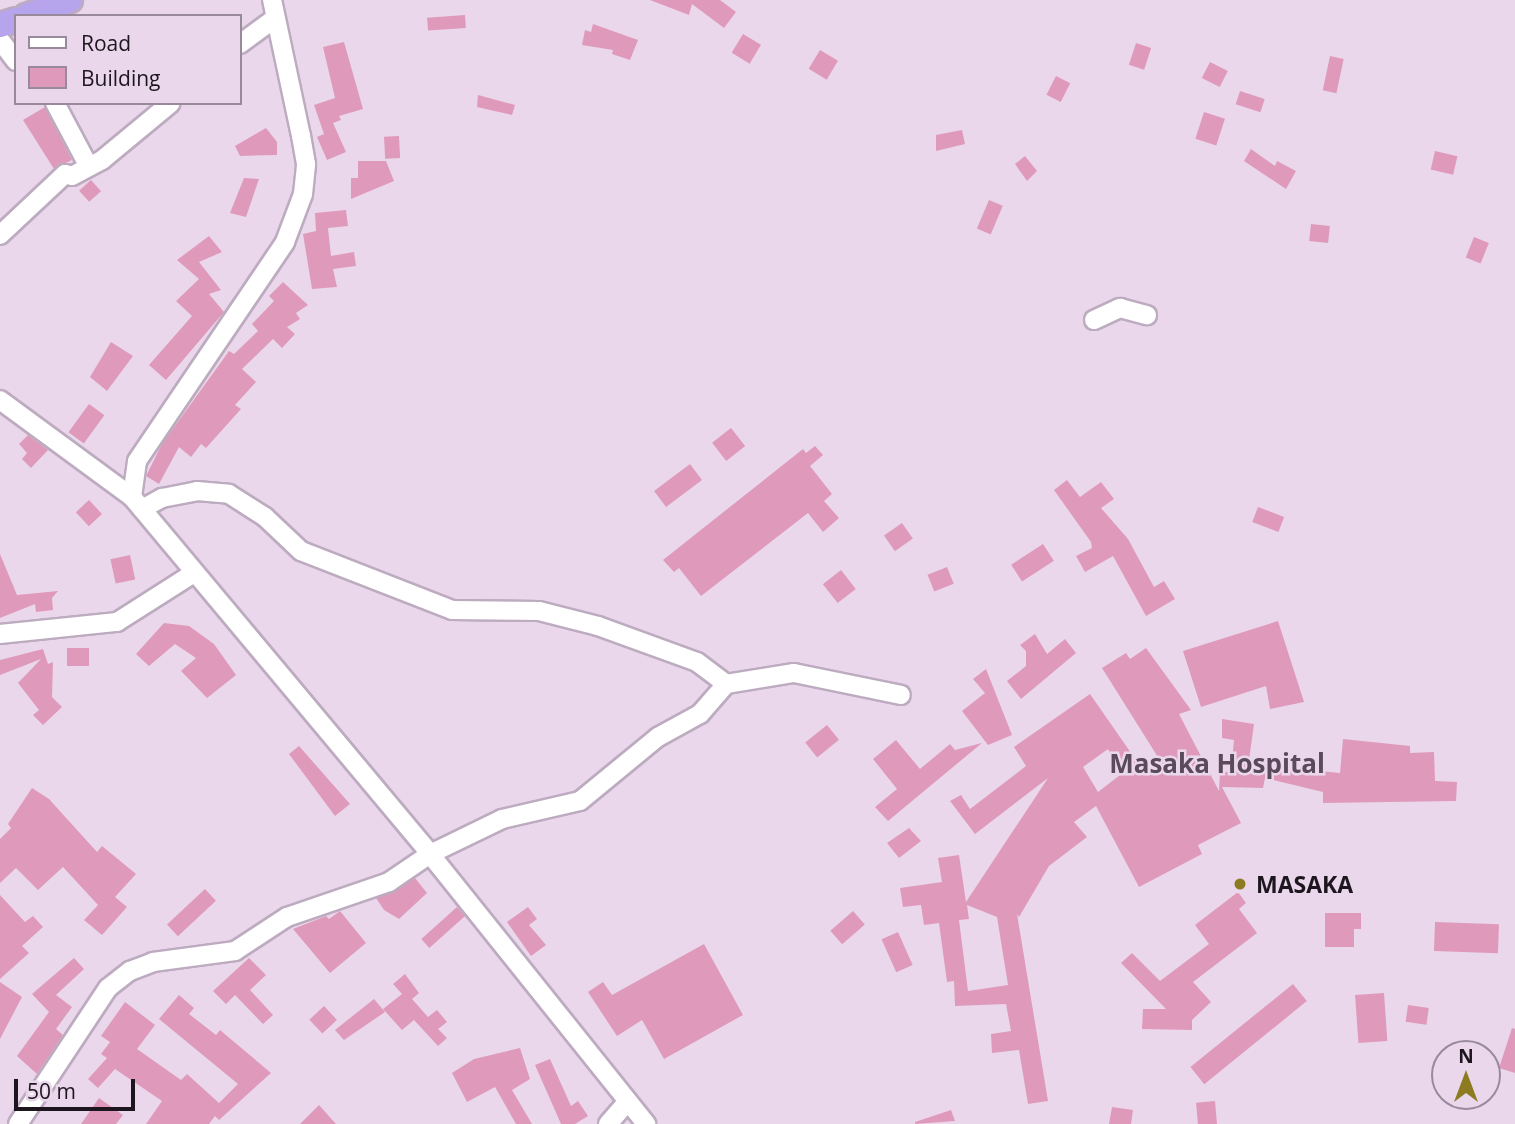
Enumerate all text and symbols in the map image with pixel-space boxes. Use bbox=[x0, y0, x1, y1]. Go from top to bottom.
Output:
legend bbox=[14, 14, 242, 105]
text: Road bbox=[81, 29, 131, 57]
text: Building bbox=[81, 64, 160, 92]
district label: Masaka Hospital bbox=[1109, 748, 1325, 780]
place label: MASAKA bbox=[1256, 870, 1353, 898]
marker: MASAKA bbox=[1230, 874, 1250, 894]
north arrow bbox=[1431, 1040, 1501, 1110]
text: N bbox=[1458, 1043, 1474, 1069]
scale bar bbox=[18, 1064, 138, 1108]
text: 50 m bbox=[27, 1077, 76, 1105]

